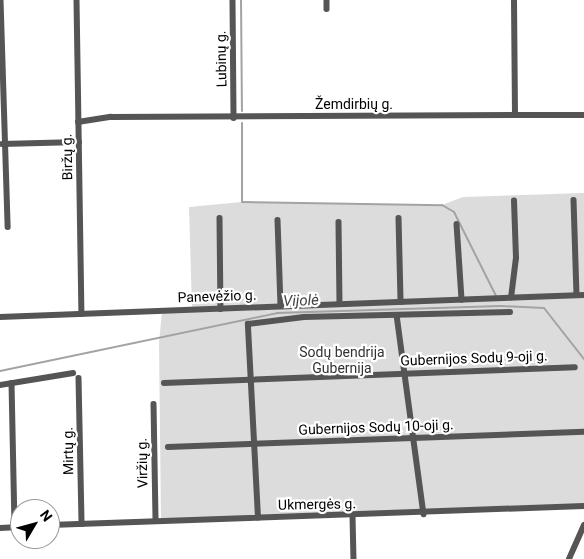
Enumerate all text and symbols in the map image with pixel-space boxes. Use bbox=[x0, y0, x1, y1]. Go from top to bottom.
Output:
street label: Lubinų g. bbox=[212, 31, 230, 87]
street label: Žemdirbių g. bbox=[315, 96, 393, 112]
street label: Biržų g. bbox=[58, 134, 76, 180]
street label: Panevėžio g. bbox=[177, 286, 257, 306]
water label: Vijolė bbox=[283, 291, 319, 311]
park label: Sodų bendrija Gubernija bbox=[299, 344, 385, 377]
street label: Gubernijos Sodų 9-oji g. bbox=[400, 347, 548, 369]
street label: Gubernijos Sodų 10-oji g. bbox=[298, 416, 454, 438]
street label: Mirtų g. bbox=[59, 427, 77, 475]
street label: Viržių g. bbox=[133, 438, 151, 488]
street label: Ukmergės g. bbox=[278, 495, 356, 513]
north arrow bbox=[10, 499, 60, 549]
text: N bbox=[37, 507, 56, 524]

